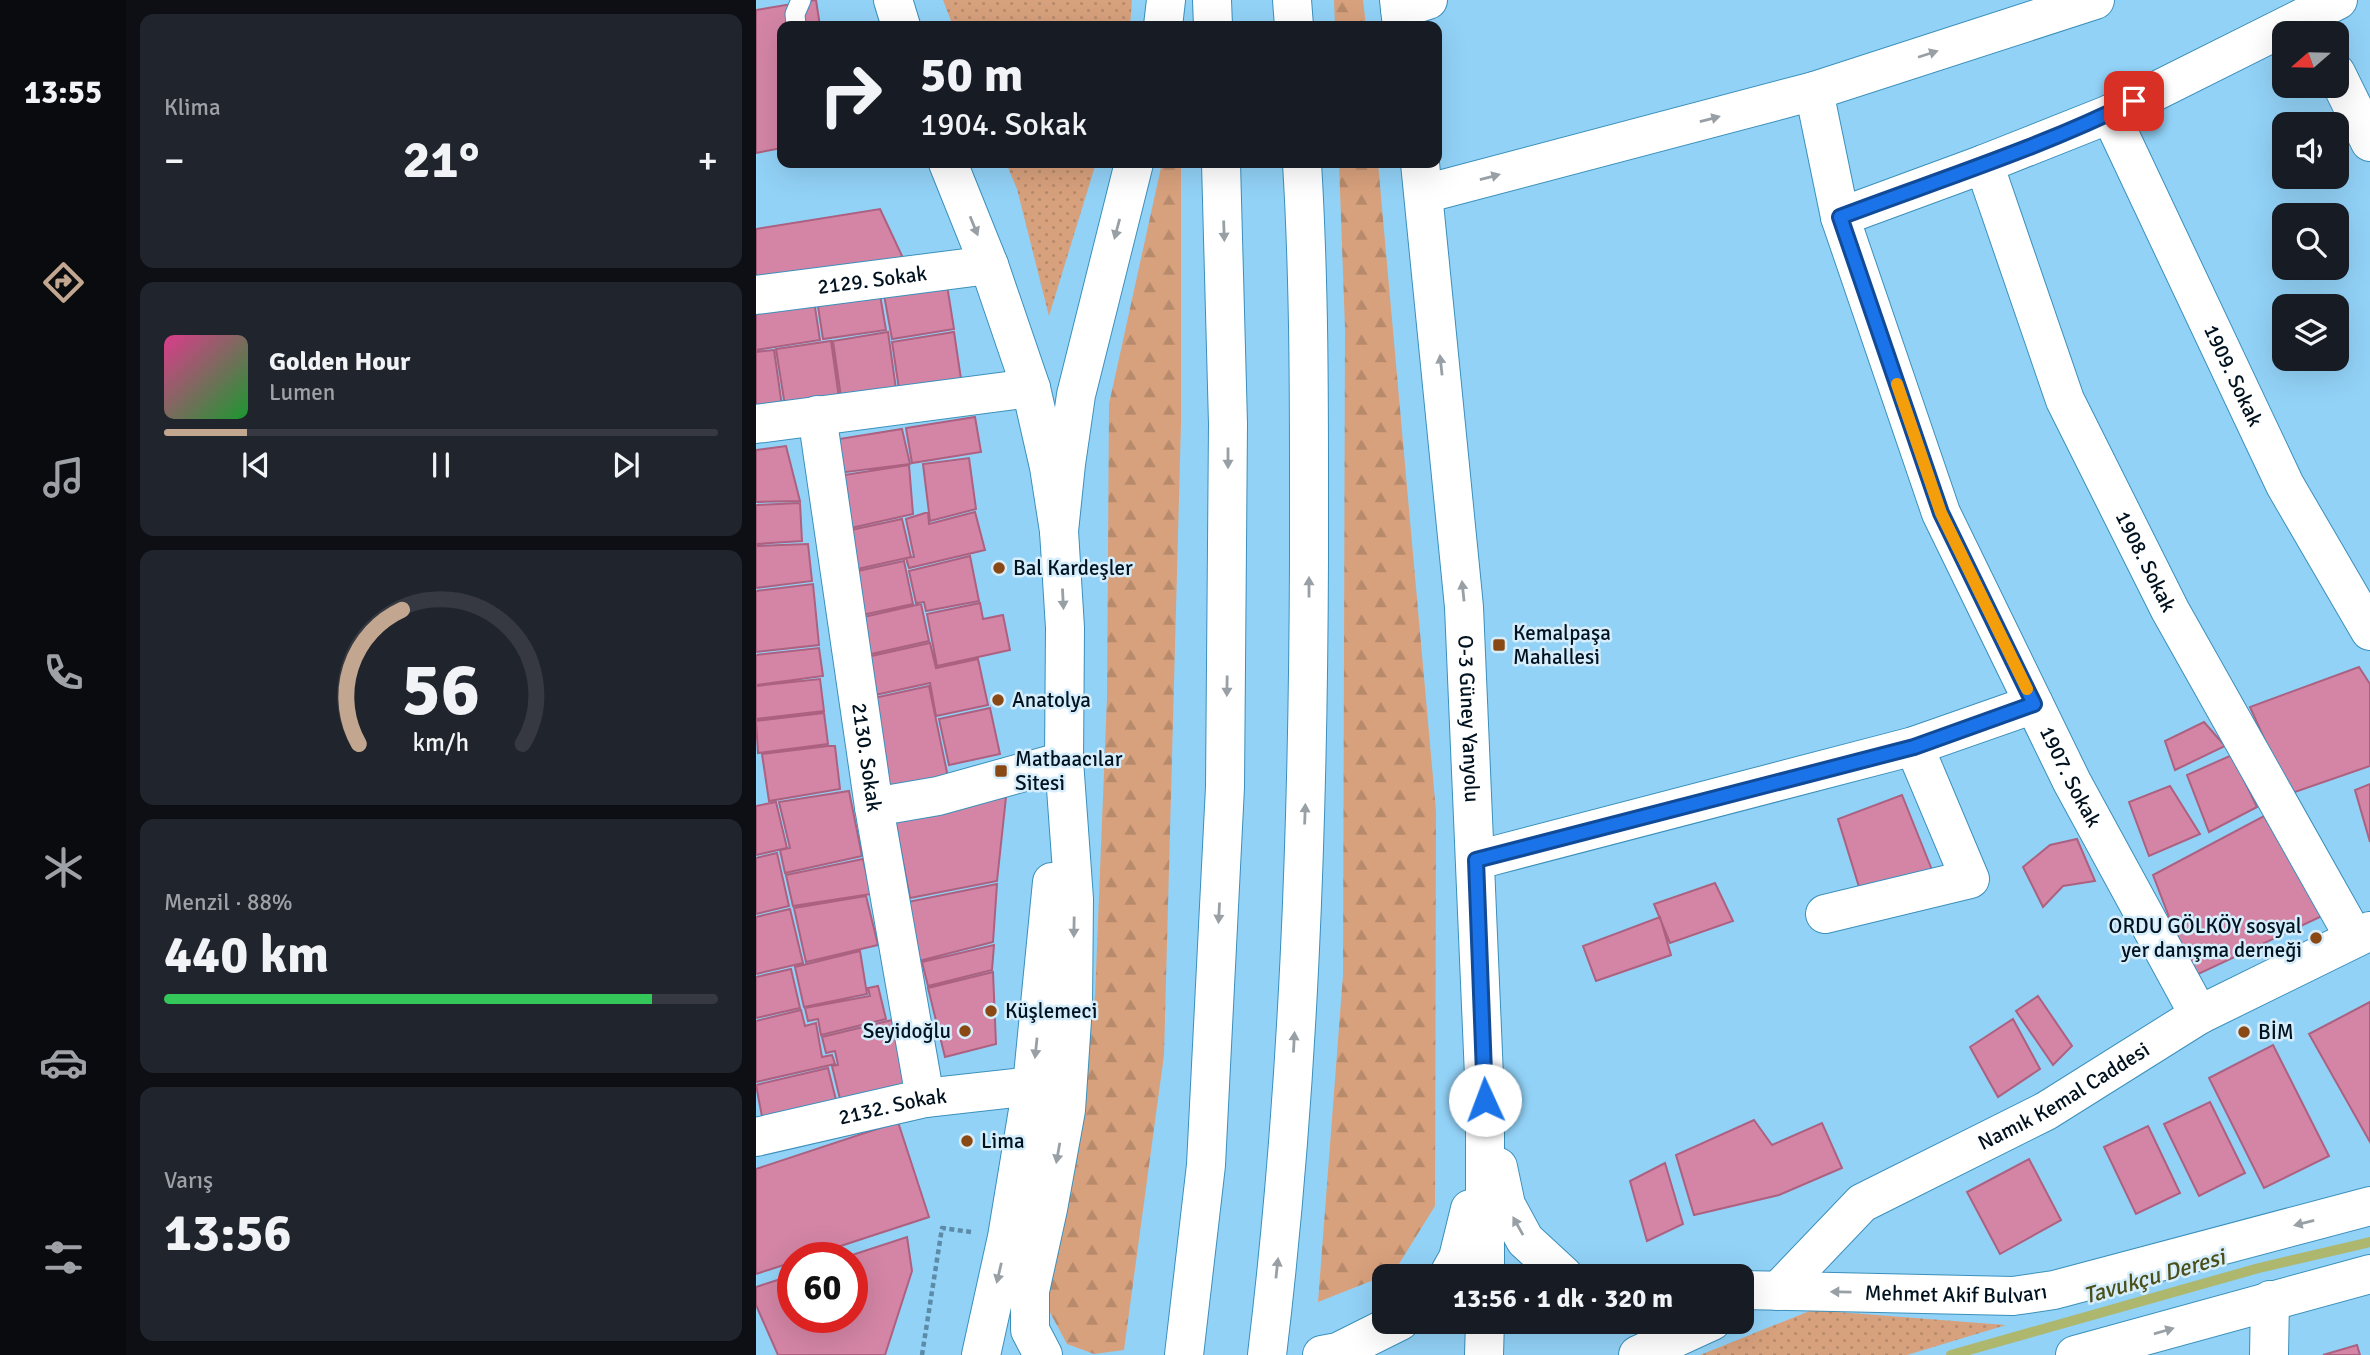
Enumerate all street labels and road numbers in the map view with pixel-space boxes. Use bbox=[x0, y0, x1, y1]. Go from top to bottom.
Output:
street label: 2129. Sokak bbox=[816, 260, 929, 300]
street label: 1909. Sokak bbox=[2198, 320, 2269, 431]
street label: 1908. Sokak bbox=[2110, 506, 2182, 617]
street label: O-3 Güney Yanyolu bbox=[1452, 634, 1485, 803]
street label: 2130. Sokak bbox=[846, 701, 888, 814]
street label: 1907. Sokak bbox=[2034, 722, 2107, 832]
street label: Namık Kemal Caddesi bbox=[1974, 1036, 2154, 1156]
street label: 2132. Sokak bbox=[836, 1083, 948, 1131]
street label: Mehmet Akif Bulvarı bbox=[1864, 1278, 2049, 1309]

